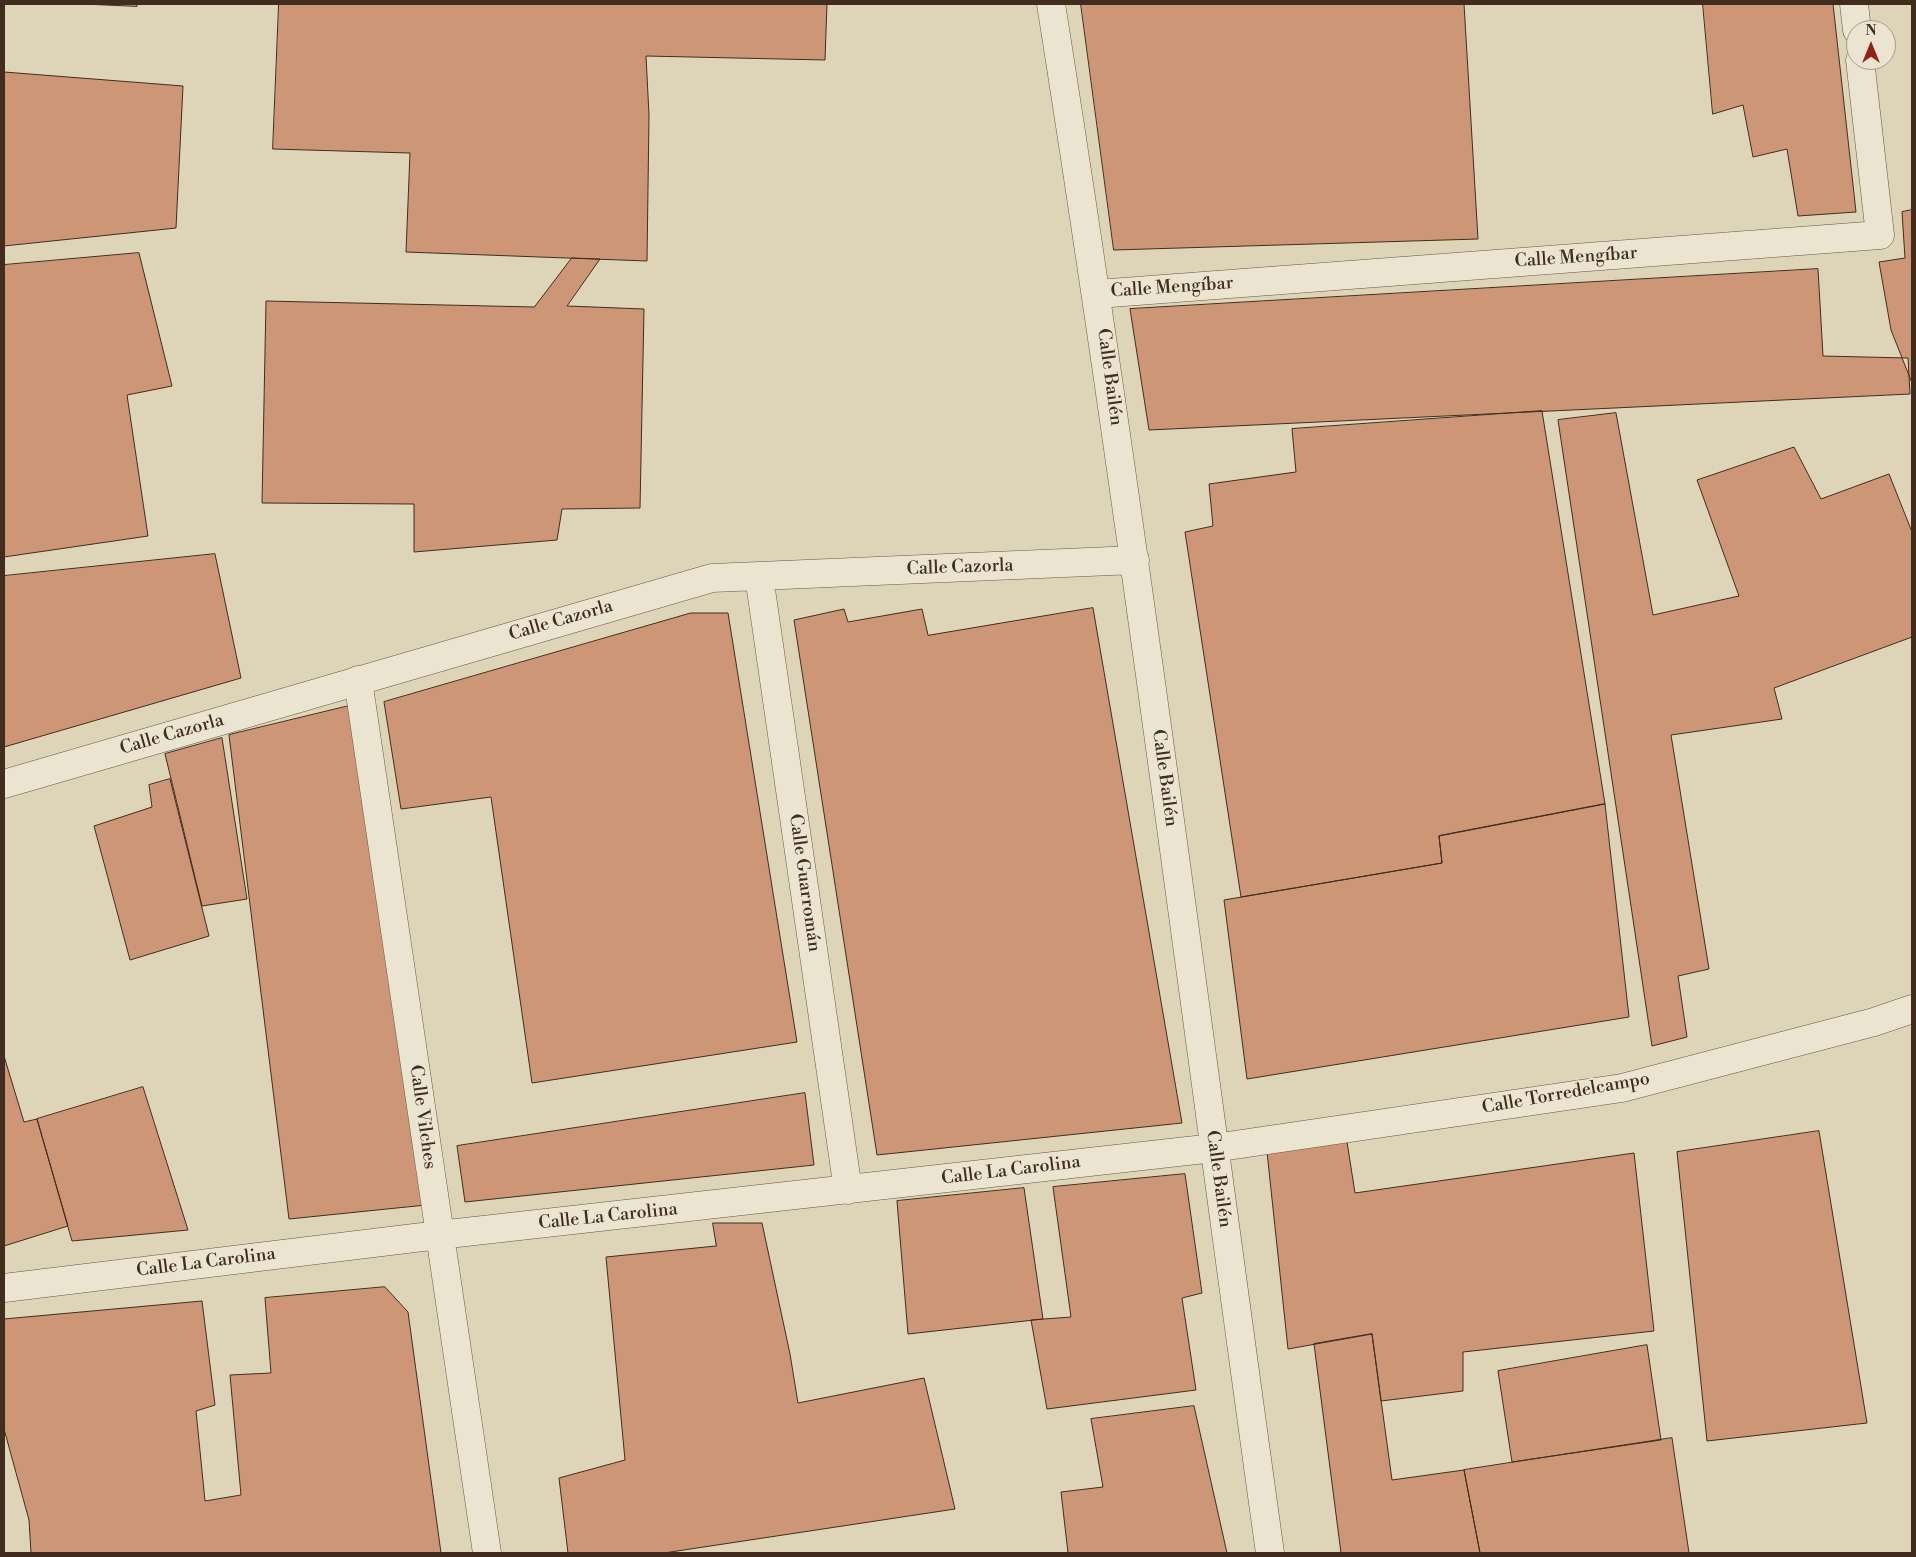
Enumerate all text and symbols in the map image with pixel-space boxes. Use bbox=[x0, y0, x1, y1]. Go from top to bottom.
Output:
north arrow bbox=[1846, 20, 1896, 70]
text: N bbox=[1865, 22, 1877, 40]
street label: Calle Mengíbar bbox=[1514, 243, 1638, 273]
street label: Calle Mengíbar bbox=[1110, 273, 1234, 303]
street label: Calle Bailén bbox=[1092, 327, 1126, 427]
street label: Calle Cazorla bbox=[906, 555, 1014, 581]
street label: Calle Cazorla bbox=[507, 596, 615, 646]
street label: Calle Cazorla bbox=[118, 710, 226, 760]
street label: Calle Bailén bbox=[1147, 728, 1181, 828]
street label: Calle Guarromán bbox=[784, 813, 824, 953]
street label: Calle Vilches bbox=[404, 1064, 440, 1170]
street label: Calle Torredelcampo bbox=[1480, 1069, 1652, 1119]
street label: Calle Bailén bbox=[1201, 1129, 1235, 1229]
street label: Calle La Carolina bbox=[940, 1152, 1082, 1190]
street label: Calle La Carolina bbox=[537, 1199, 679, 1235]
street label: Calle La Carolina bbox=[135, 1244, 277, 1282]

